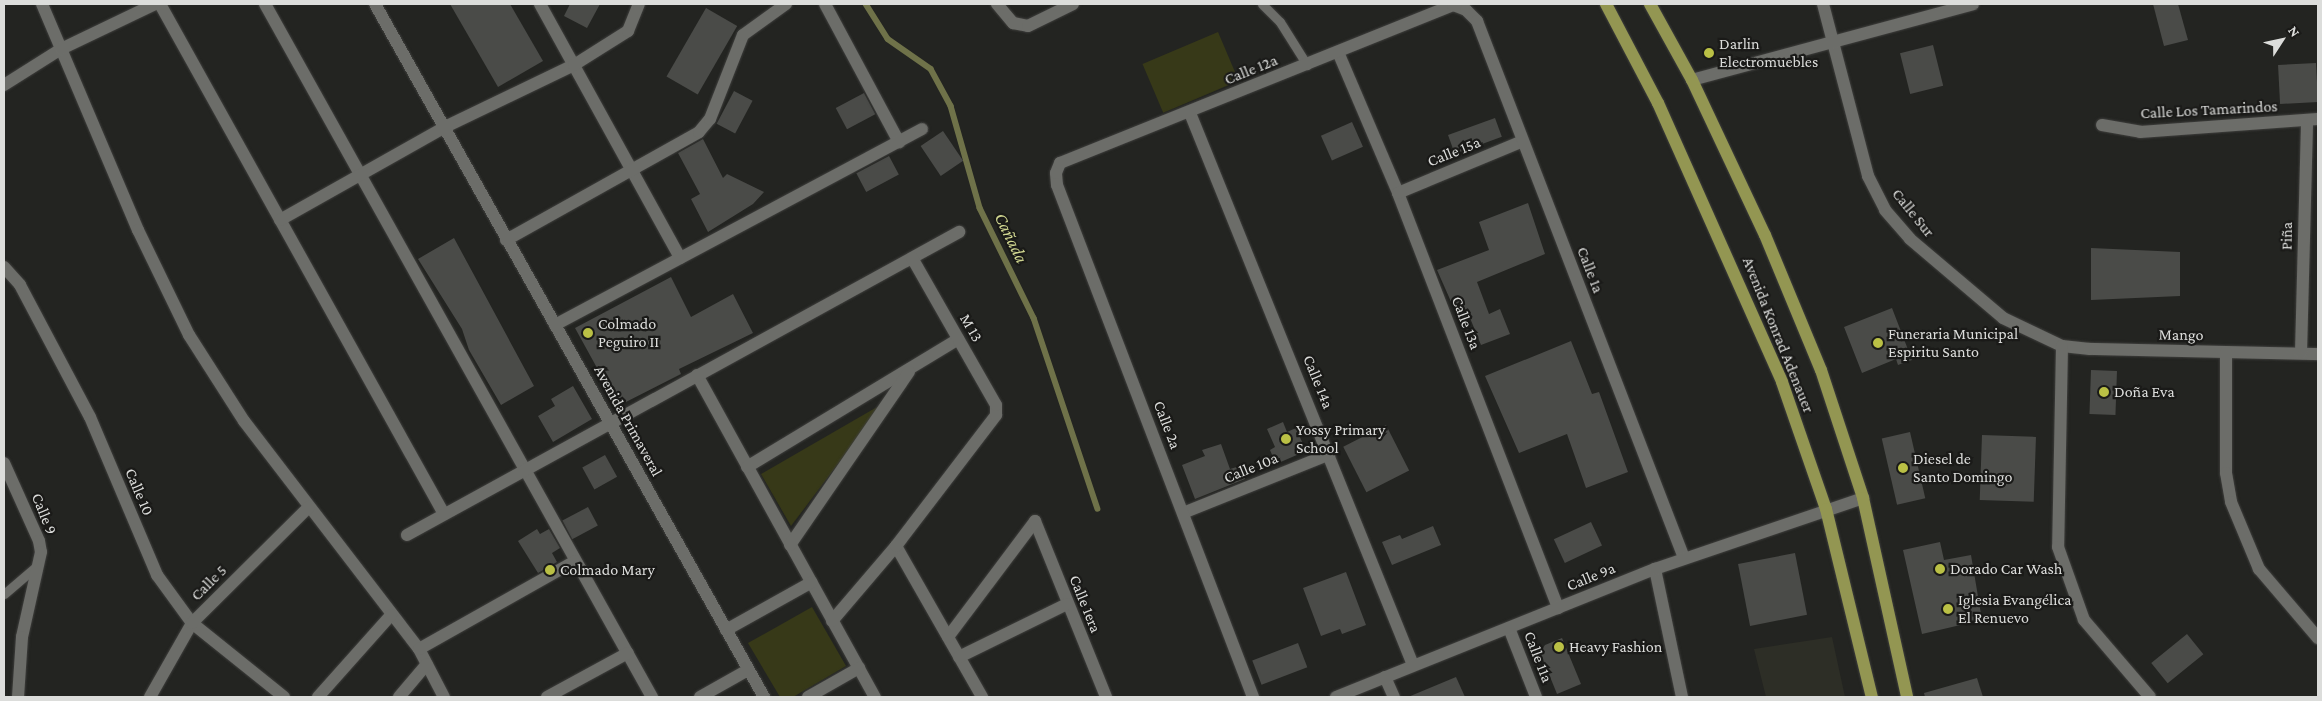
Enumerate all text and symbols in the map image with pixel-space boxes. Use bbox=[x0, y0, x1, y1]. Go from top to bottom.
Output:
north arrow bbox=[2257, 15, 2307, 65]
text: N bbox=[2285, 23, 2304, 40]
place label: Darlin Electromuebles bbox=[1719, 34, 1818, 72]
marker: Darlin Electromuebles bbox=[1703, 47, 1715, 59]
street label: Calle 12a bbox=[1222, 51, 1280, 89]
street label: Calle Los Tamarindos bbox=[2140, 97, 2278, 123]
street label: Calle 15a bbox=[1425, 133, 1483, 171]
street label: Calle Sur bbox=[1888, 185, 1938, 241]
water label: Cañada bbox=[990, 209, 1032, 267]
street label: Piña bbox=[2277, 222, 2297, 250]
street label: Calle 1a bbox=[1572, 244, 1608, 296]
street label: Avenida Konrad Adenauer bbox=[1738, 254, 1818, 416]
street label: Calle 13a bbox=[1447, 294, 1485, 352]
street label: M 13 bbox=[955, 311, 987, 345]
place label: Colmado Peguiro II bbox=[598, 314, 659, 352]
place label: Funeraria Municipal Espiritu Santo bbox=[1888, 324, 2018, 362]
street label: Mango bbox=[2158, 325, 2204, 345]
marker: Colmado Peguiro II bbox=[582, 327, 594, 339]
marker: Funeraria Municipal Espiritu Santo bbox=[1872, 337, 1884, 349]
street label: Calle 14a bbox=[1299, 352, 1337, 412]
street label: Avenida Primaveral bbox=[590, 362, 666, 480]
place label: Doña Eva bbox=[2114, 382, 2175, 402]
marker: Doña Eva bbox=[2098, 386, 2110, 398]
street label: Calle 2a bbox=[1149, 398, 1185, 452]
place label: Yossy Primary School bbox=[1296, 420, 1385, 458]
marker: Yossy Primary School bbox=[1280, 433, 1292, 445]
street label: Calle 10a bbox=[1221, 448, 1281, 488]
place label: Diesel de Santo Domingo bbox=[1913, 449, 2012, 487]
marker: Diesel de Santo Domingo bbox=[1897, 462, 1909, 474]
street label: Calle 10 bbox=[120, 465, 158, 519]
street label: Calle 9 bbox=[27, 490, 61, 538]
street label: Calle 9a bbox=[1564, 559, 1618, 595]
place label: Dorado Car Wash bbox=[1950, 559, 2062, 579]
place label: Colmado Mary bbox=[560, 560, 655, 580]
street label: Calle 5 bbox=[187, 561, 231, 605]
marker: Dorado Car Wash bbox=[1934, 563, 1946, 575]
marker: Colmado Mary bbox=[544, 564, 556, 576]
street label: Calle 1era bbox=[1065, 572, 1105, 636]
place label: Iglesia Evangélica El Renuevo bbox=[1958, 590, 2071, 628]
marker: Iglesia Evangélica El Renuevo bbox=[1942, 603, 1954, 615]
street label: Calle 11a bbox=[1519, 629, 1557, 685]
place label: Heavy Fashion bbox=[1569, 637, 1662, 657]
marker: Heavy Fashion bbox=[1553, 641, 1565, 653]

